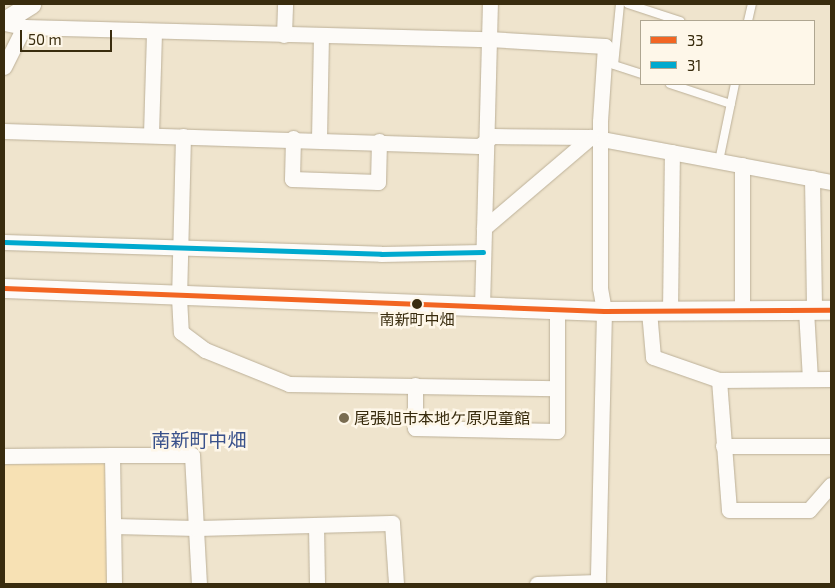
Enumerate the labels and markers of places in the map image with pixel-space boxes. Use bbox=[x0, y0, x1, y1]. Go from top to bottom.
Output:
marker: 南新町中畑 bbox=[412, 299, 422, 309]
place label: 南新町中畑 bbox=[380, 311, 454, 329]
place label: 尾張旭市本地ケ原児童館 bbox=[354, 408, 530, 428]
marker: 尾張旭市本地ケ原児童館 bbox=[338, 412, 350, 424]

